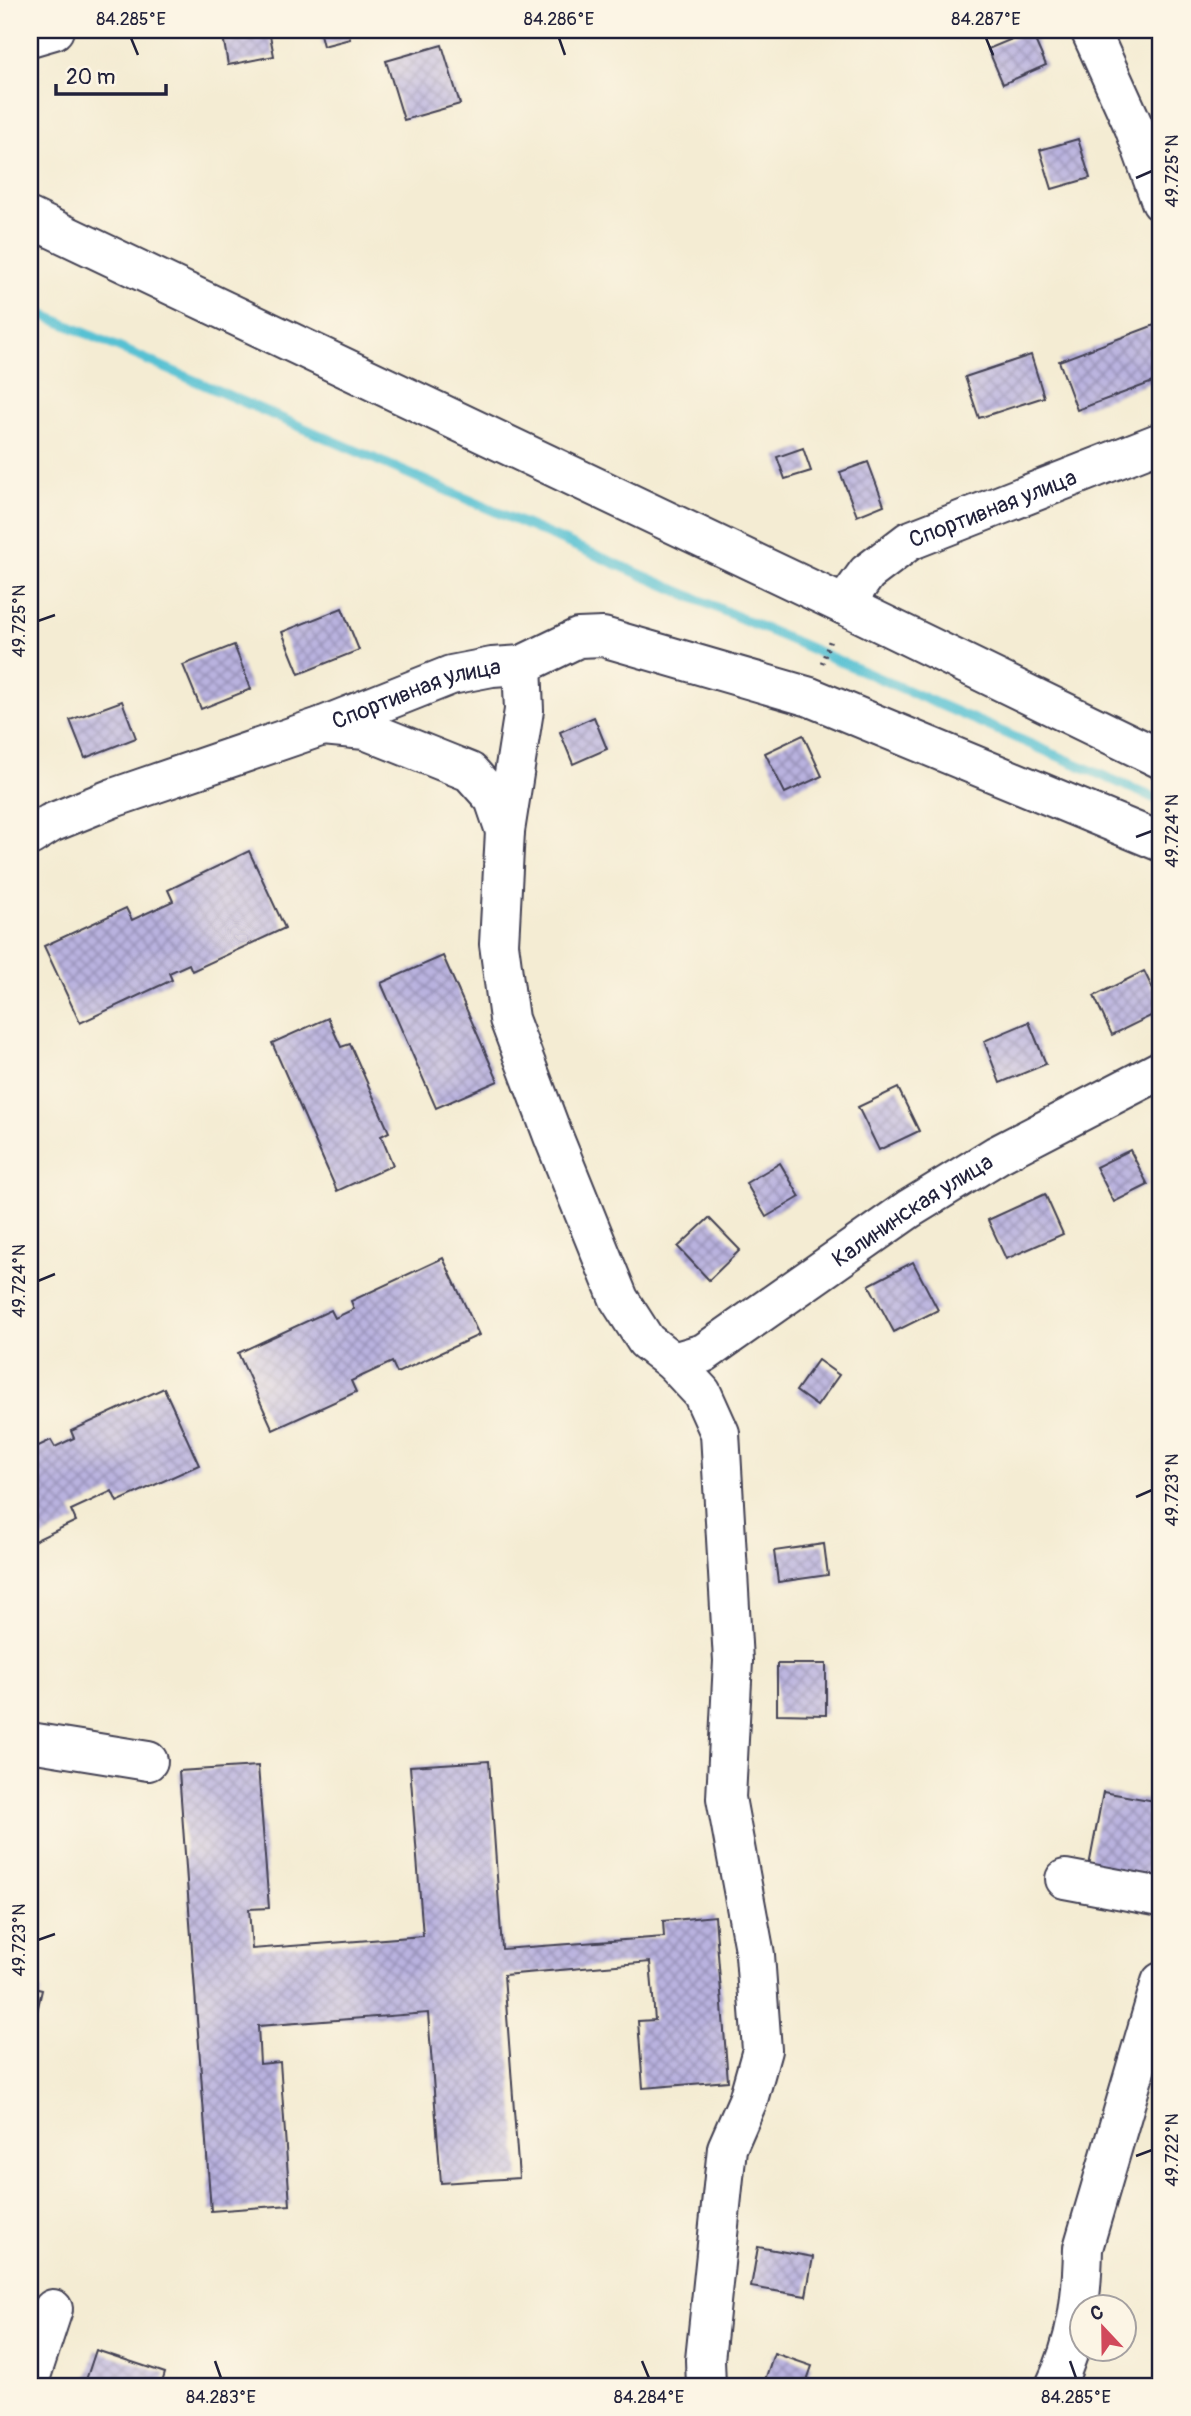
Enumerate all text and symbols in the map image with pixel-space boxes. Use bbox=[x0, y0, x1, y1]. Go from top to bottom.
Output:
text: 84.285°E bbox=[96, 8, 166, 31]
text: 84.286°E bbox=[524, 8, 594, 31]
text: 84.287°E bbox=[951, 8, 1021, 31]
scale bar bbox=[56, 52, 166, 96]
text: 20 m bbox=[66, 64, 115, 91]
text: 49.725°N bbox=[1161, 134, 1184, 208]
street label: Спортивная улица bbox=[905, 463, 1081, 555]
text: 49.725°N bbox=[8, 584, 31, 658]
street label: Спортивная улица bbox=[328, 652, 502, 736]
text: 49.724°N bbox=[1161, 794, 1184, 868]
street label: Калининская улица bbox=[826, 1147, 998, 1274]
text: 49.724°N bbox=[8, 1244, 31, 1318]
text: 49.723°N bbox=[1161, 1454, 1184, 1526]
text: 49.723°N bbox=[8, 1904, 31, 1976]
text: 49.722°N bbox=[1161, 2113, 1184, 2187]
north arrow bbox=[1068, 2294, 1138, 2364]
text: С bbox=[1087, 2300, 1107, 2326]
text: 84.283°E bbox=[186, 2386, 256, 2409]
text: 84.284°E bbox=[614, 2386, 684, 2409]
text: 84.285°E bbox=[1041, 2386, 1111, 2409]

